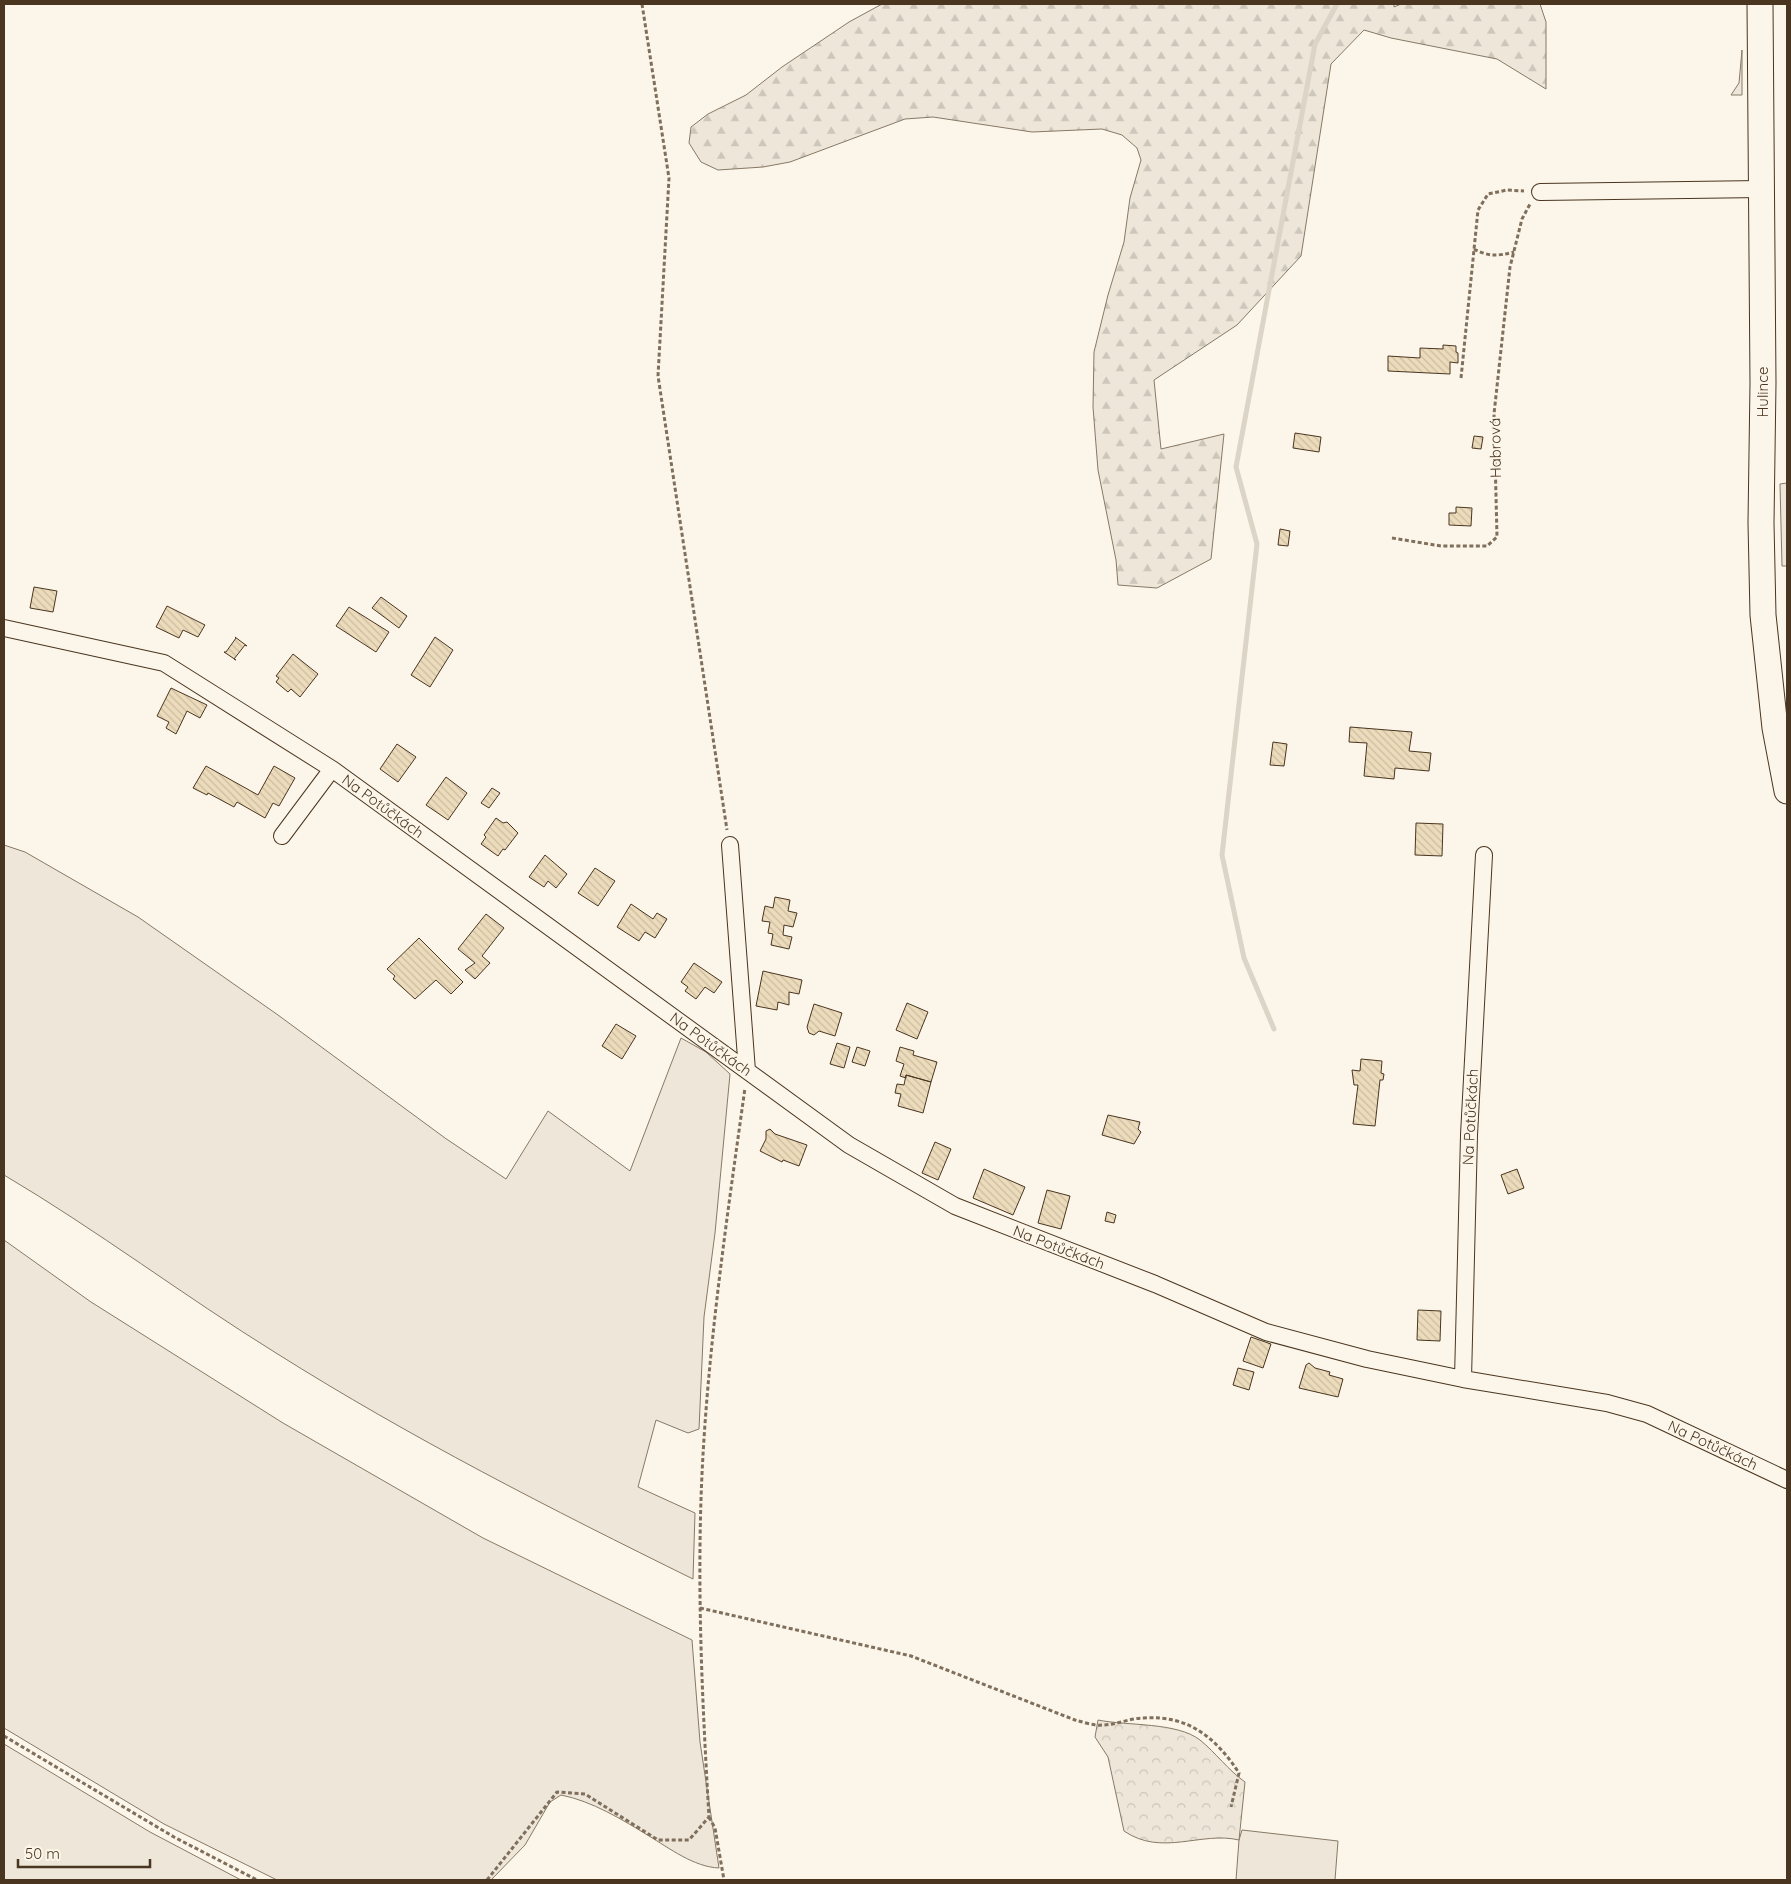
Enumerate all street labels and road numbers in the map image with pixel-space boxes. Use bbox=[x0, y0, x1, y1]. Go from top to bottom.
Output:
street label: Hulince bbox=[1753, 367, 1772, 417]
street label: Habrová bbox=[1485, 418, 1505, 478]
street label: Na Potůčkách bbox=[338, 770, 428, 842]
street label: Na Potůčkách bbox=[666, 1008, 756, 1080]
street label: Na Potůčkách bbox=[1458, 1068, 1482, 1166]
street label: Na Potůčkách bbox=[1010, 1221, 1108, 1273]
street label: Na Potůčkách bbox=[1665, 1416, 1761, 1474]

